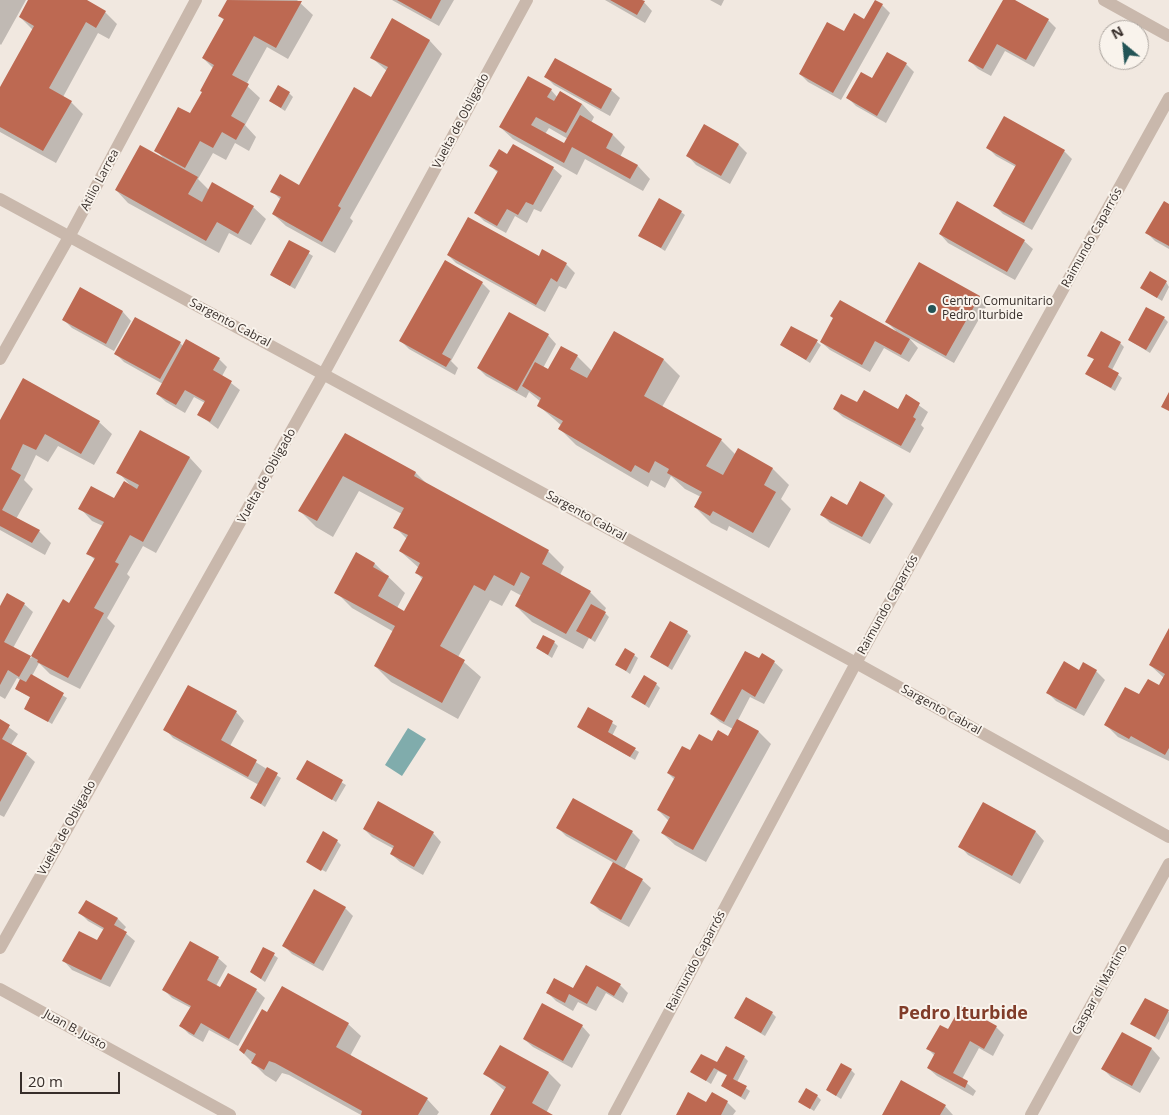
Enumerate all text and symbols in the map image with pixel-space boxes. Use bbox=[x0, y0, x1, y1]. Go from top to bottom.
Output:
north arrow bbox=[1099, 20, 1149, 70]
text: N bbox=[1108, 21, 1127, 43]
street label: Vuelta de Obligado bbox=[430, 71, 492, 171]
street label: Atilio Larrea bbox=[78, 147, 122, 213]
street label: Raimundo Caparrós bbox=[1059, 186, 1125, 290]
place label: Centro Comunitario Pedro Iturbide bbox=[942, 295, 1053, 323]
street label: Sargento Cabral bbox=[187, 296, 273, 350]
marker: Centro Comunitario Pedro Iturbide bbox=[926, 303, 938, 315]
street label: Vuelta de Obligado bbox=[235, 426, 299, 526]
street label: Sargento Cabral bbox=[543, 488, 629, 544]
street label: Raimundo Caparrós bbox=[855, 553, 921, 657]
street label: Sargento Cabral bbox=[898, 682, 984, 738]
street label: Vuelta de Obligado bbox=[35, 778, 99, 878]
street label: Raimundo Caparrós bbox=[663, 908, 729, 1014]
street label: Gaspar di Martino bbox=[1069, 942, 1131, 1038]
district label: Pedro Iturbide bbox=[898, 1003, 1028, 1025]
street label: Juan B. Justo bbox=[41, 1007, 109, 1053]
scale bar bbox=[22, 1062, 122, 1094]
text: 20 m bbox=[28, 1071, 63, 1091]

